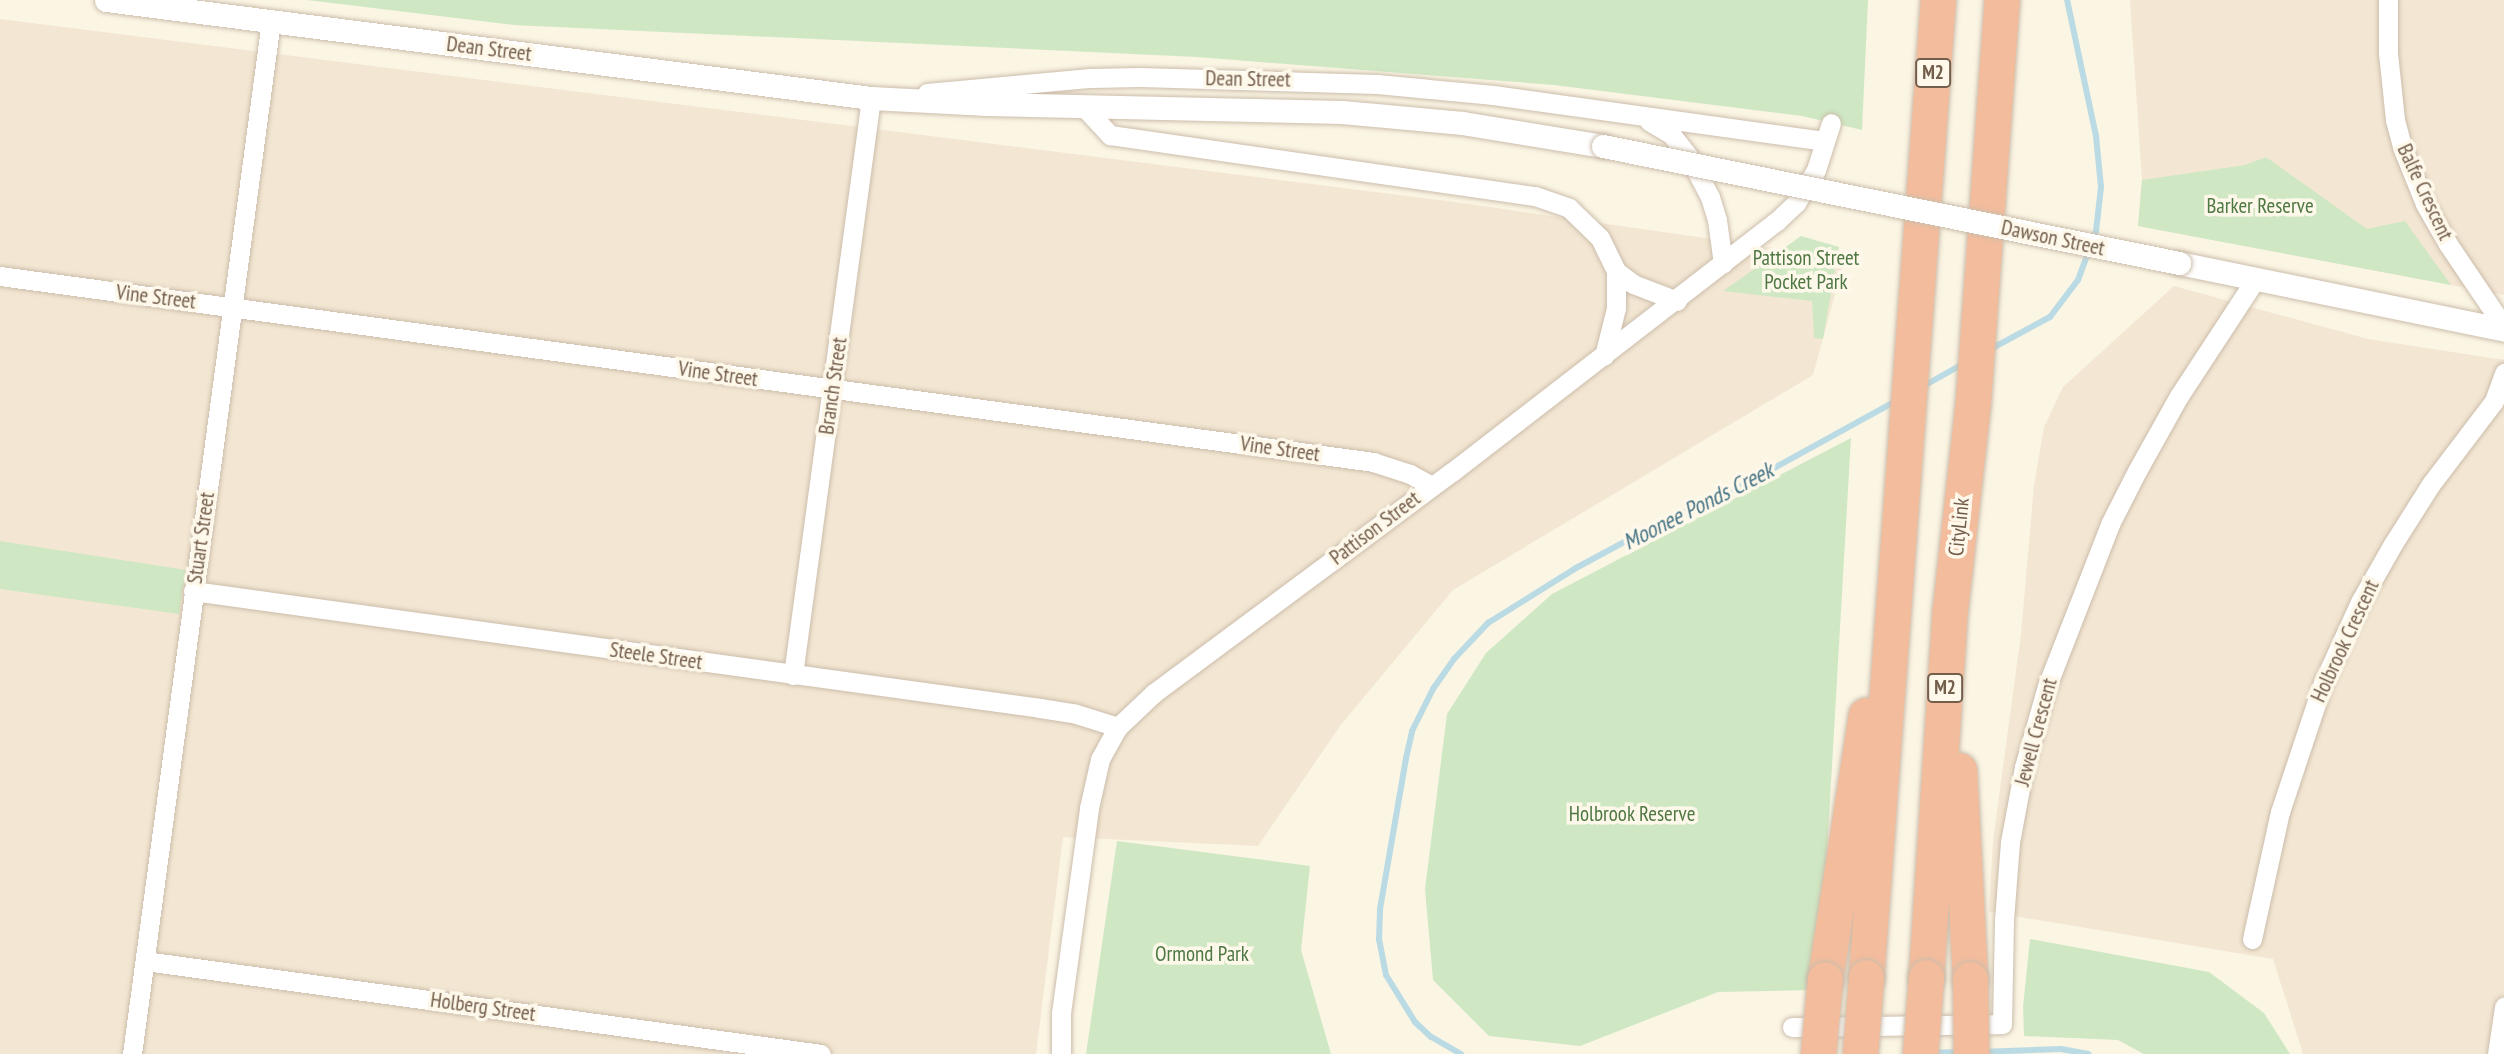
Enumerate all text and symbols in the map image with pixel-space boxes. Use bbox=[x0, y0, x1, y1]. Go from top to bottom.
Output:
street label: Dean Street bbox=[445, 31, 533, 67]
road number: M2 bbox=[1914, 58, 1952, 88]
street label: Dean Street bbox=[1205, 66, 1291, 92]
street label: Balfe Crescent bbox=[2392, 140, 2458, 244]
park label: Barker Reserve bbox=[2206, 193, 2314, 219]
street label: Dawson Street bbox=[1999, 215, 2107, 261]
park label: Pattison Street Pocket Park bbox=[1753, 245, 1859, 295]
street label: Vine Street bbox=[115, 280, 197, 314]
street label: Branch Street bbox=[814, 336, 852, 436]
street label: Vine Street bbox=[677, 356, 759, 392]
street label: Vine Street bbox=[1239, 431, 1321, 467]
water label: Moonee Ponds Creek bbox=[1618, 456, 1778, 556]
street label: Pattison Street bbox=[1325, 486, 1425, 570]
street label: Stuart Street bbox=[182, 491, 220, 585]
street label: CityLink bbox=[1943, 497, 1975, 557]
street label: Holbrook Crescent bbox=[2306, 576, 2384, 706]
street label: Steele Street bbox=[608, 637, 704, 675]
road number: M2 bbox=[1926, 673, 1964, 704]
street label: Jewell Crescent bbox=[2010, 675, 2062, 789]
park label: Holbrook Reserve bbox=[1568, 801, 1696, 827]
park label: Ormond Park bbox=[1155, 941, 1249, 967]
street label: Holberg Street bbox=[429, 987, 537, 1027]

